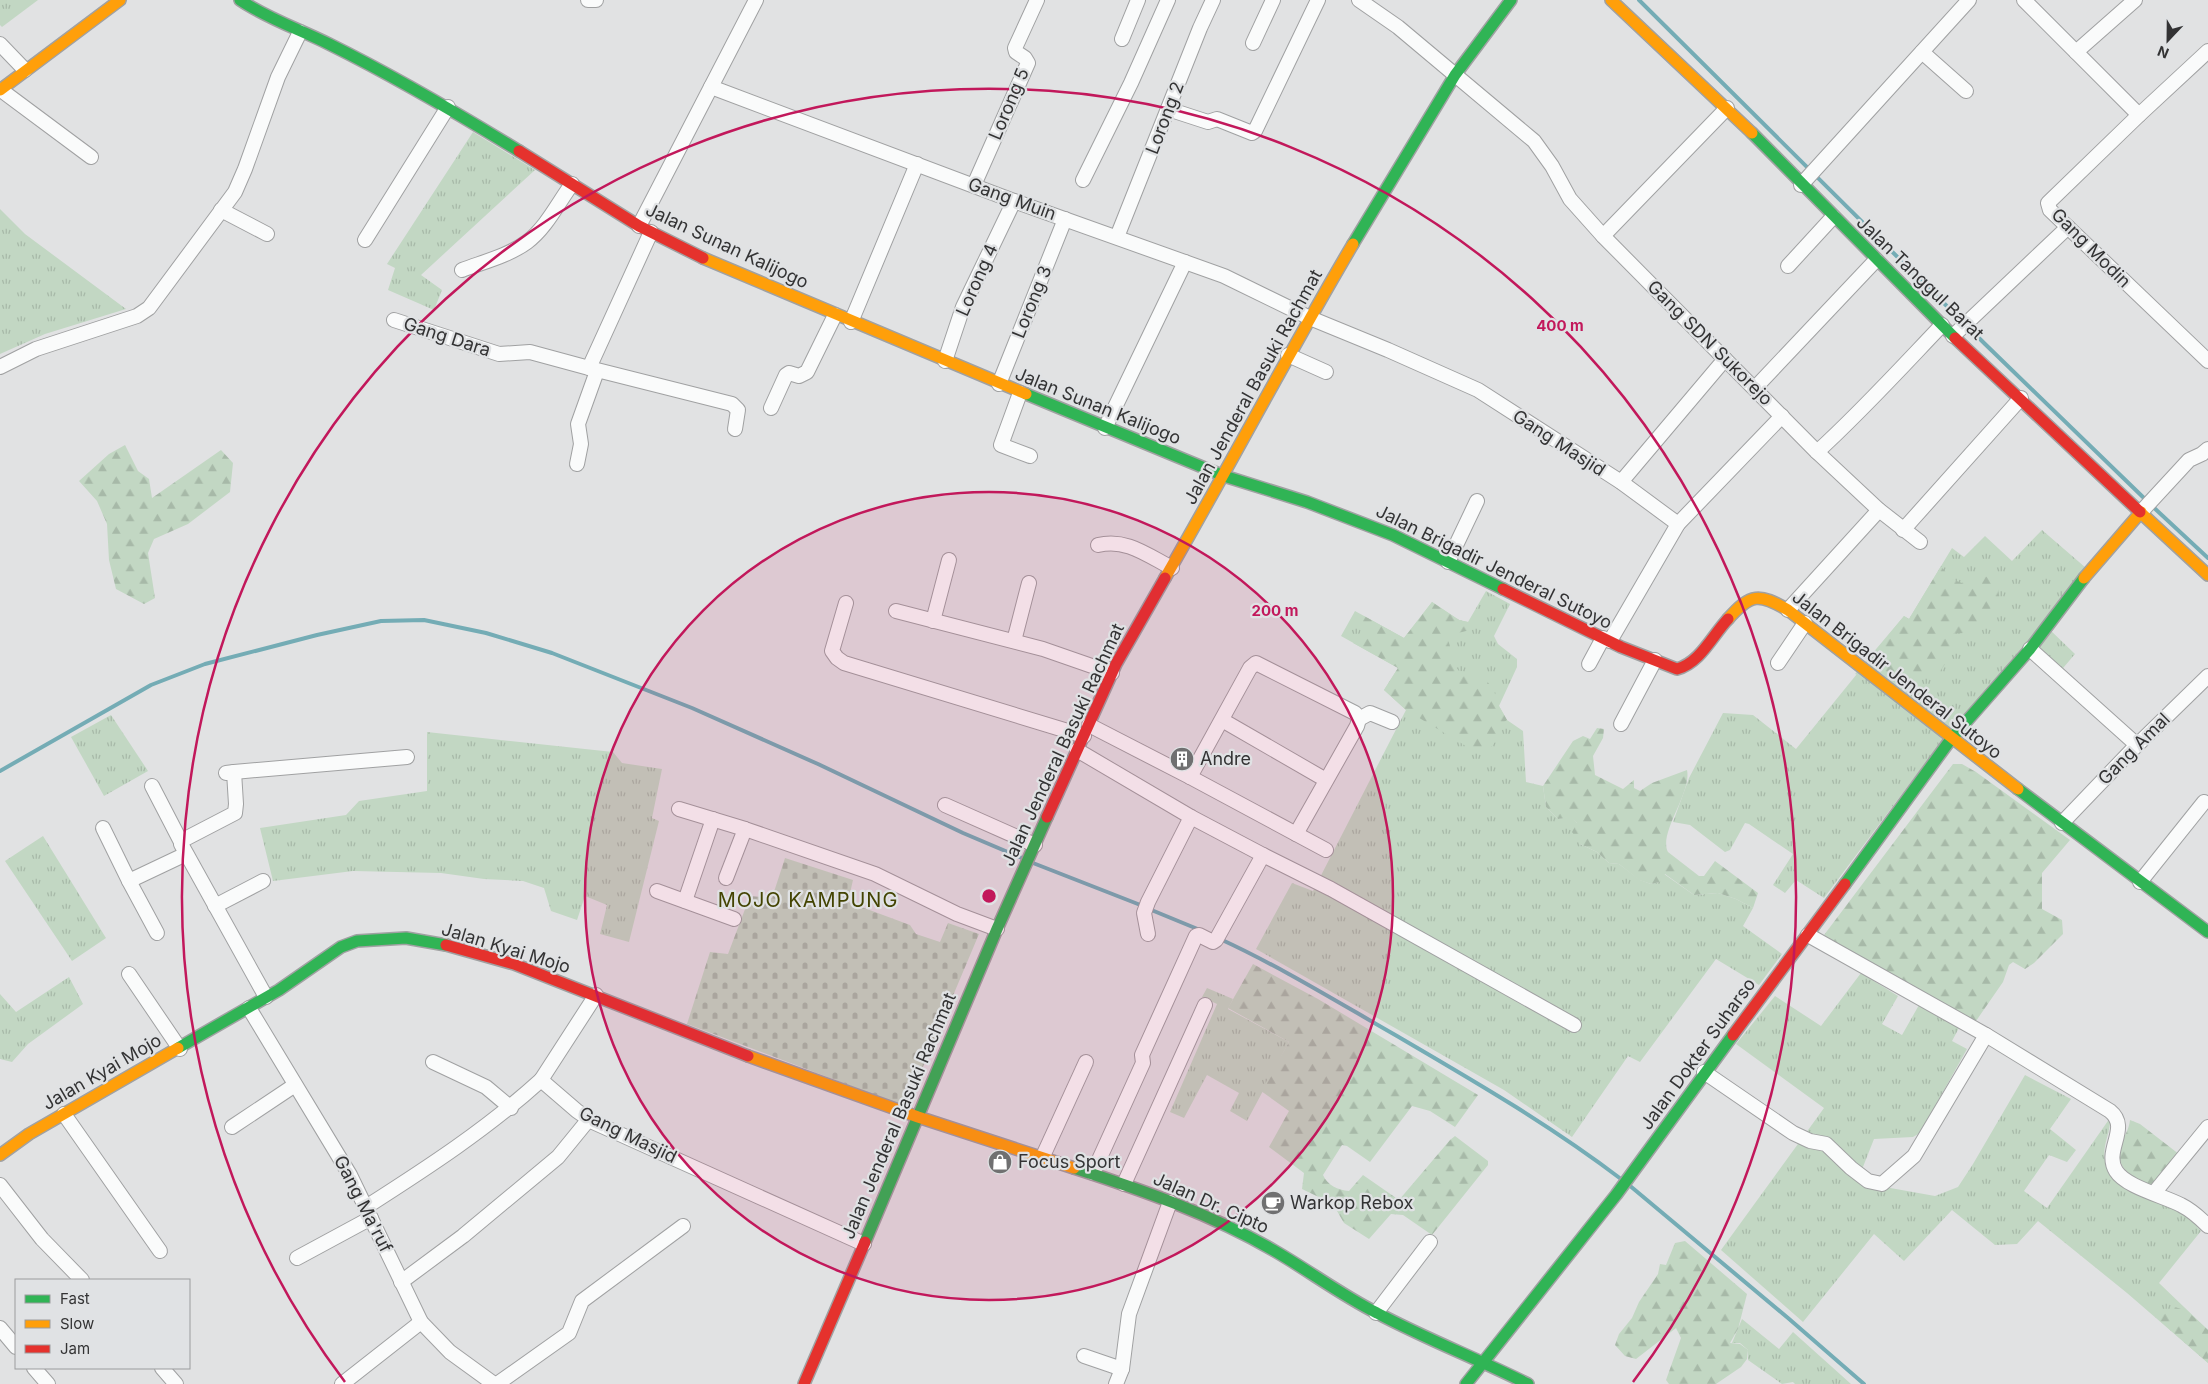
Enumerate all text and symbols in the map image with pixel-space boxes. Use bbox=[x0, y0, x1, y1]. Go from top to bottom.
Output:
north arrow bbox=[2143, 15, 2193, 65]
text: N bbox=[2155, 43, 2171, 62]
street label: Lorong 5 bbox=[984, 65, 1033, 143]
street label: Lorong 2 bbox=[1141, 79, 1188, 157]
street label: Gang Muin bbox=[965, 173, 1059, 224]
street label: Jalan Sunan Kalijogo bbox=[643, 199, 812, 292]
street label: Gang Modin bbox=[2047, 204, 2135, 292]
street label: Jalan Tanggul Barat bbox=[1852, 212, 1988, 344]
street label: Lorong 4 bbox=[951, 241, 1002, 319]
street label: Lorong 3 bbox=[1008, 263, 1056, 341]
street label: Jalan Jenderal Basuki Rachmat bbox=[1179, 266, 1326, 508]
street label: Gang SDN Sukorejo bbox=[1644, 276, 1777, 409]
street label: Gang Dara bbox=[401, 313, 493, 360]
text: 400 m bbox=[1536, 316, 1584, 335]
street label: Jalan Sunan Kalijogo bbox=[1012, 363, 1184, 448]
street label: Gang Masjid bbox=[1509, 405, 1609, 480]
street label: Jalan Brigadir Jenderal Sutoyo bbox=[1373, 500, 1616, 633]
street label: Jalan Brigadir Jenderal Sutoyo bbox=[1788, 586, 2006, 763]
text: 200 m bbox=[1252, 601, 1298, 620]
street label: Jalan Jenderal Basuki Rachmat bbox=[997, 620, 1128, 869]
street label: Gang Amal bbox=[2093, 708, 2174, 789]
building icon: Andre bbox=[1169, 746, 1195, 772]
place label: Andre bbox=[1200, 748, 1251, 769]
centre of rings bbox=[980, 887, 998, 905]
district label: MOJO KAMPUNG bbox=[718, 888, 898, 912]
street label: Jalan Kyai Mojo bbox=[439, 918, 573, 977]
street label: Jalan Dokter Suharso bbox=[1636, 974, 1760, 1134]
street label: Jalan Jenderal Basuki Rachmat bbox=[837, 989, 960, 1242]
street label: Jalan Kyai Mojo bbox=[39, 1029, 165, 1114]
street label: Gang Masjid bbox=[576, 1102, 680, 1167]
shop icon: Focus Sport bbox=[987, 1149, 1013, 1175]
place label: Focus Sport bbox=[1018, 1151, 1121, 1172]
street label: Gang Ma'ruf bbox=[330, 1152, 397, 1256]
street label: Jalan Dr. Cipto bbox=[1150, 1168, 1272, 1237]
cafe icon: Warkop Rebox bbox=[1260, 1190, 1286, 1216]
place label: Warkop Rebox bbox=[1290, 1192, 1414, 1213]
legend bbox=[15, 1279, 190, 1369]
text: Fast bbox=[60, 1289, 90, 1308]
text: Slow bbox=[60, 1314, 94, 1333]
text: Jam bbox=[60, 1339, 90, 1358]

